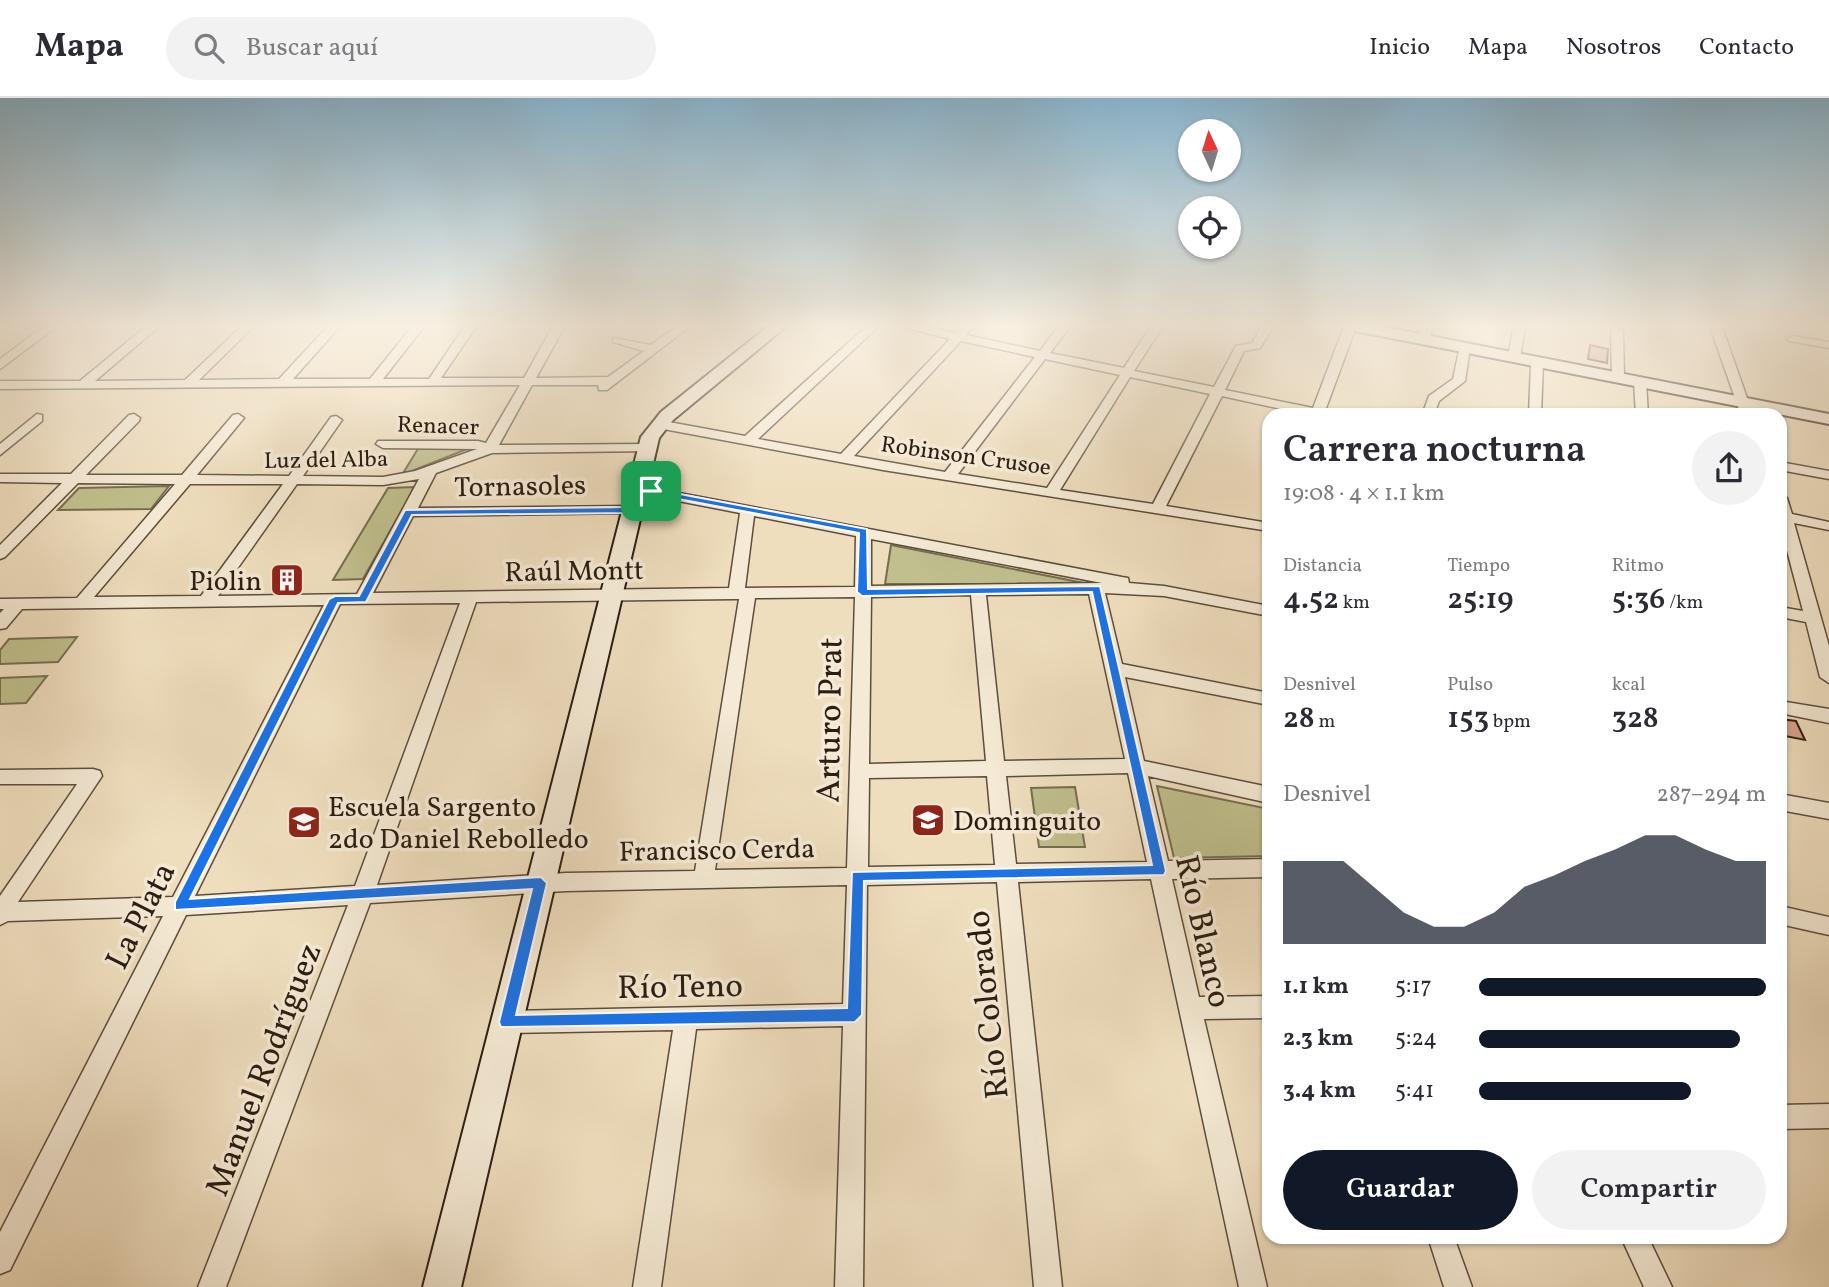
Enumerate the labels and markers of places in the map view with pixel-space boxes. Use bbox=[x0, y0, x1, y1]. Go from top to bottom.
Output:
pin bbox=[621, 461, 681, 521]
building icon: Piolin bbox=[268, 561, 306, 599]
place label: Piolin bbox=[189, 563, 262, 602]
place label: Escuela Sargento 2do Daniel Rebolledo bbox=[328, 789, 589, 860]
school or university icon: Dominguito bbox=[909, 801, 947, 839]
school or university icon: Escuela Sargento 2do Daniel Rebolledo bbox=[285, 803, 323, 841]
place label: Dominguito bbox=[953, 803, 1101, 842]

